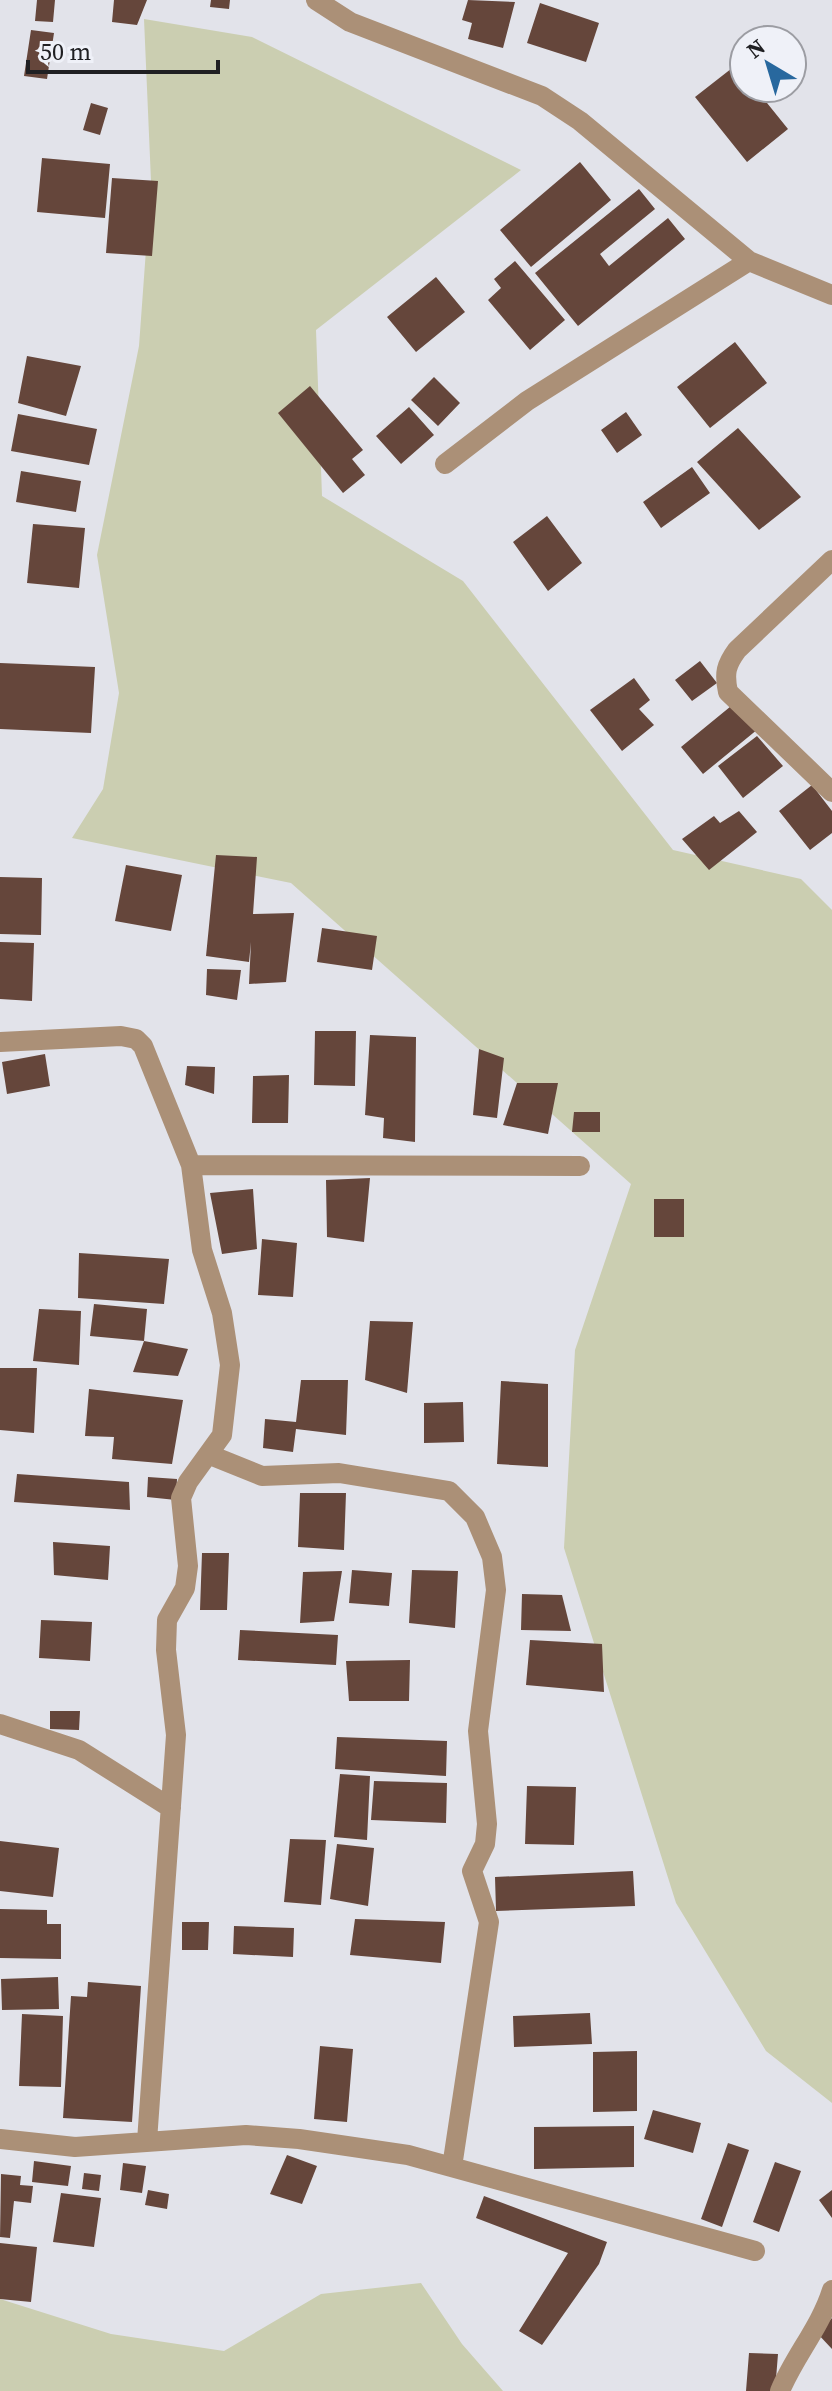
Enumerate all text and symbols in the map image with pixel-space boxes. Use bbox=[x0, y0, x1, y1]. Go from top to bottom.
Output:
scale bar bbox=[28, 24, 218, 74]
north arrow bbox=[728, 24, 808, 104]
text: N bbox=[740, 31, 771, 65]
text: 50 m bbox=[40, 35, 91, 68]

